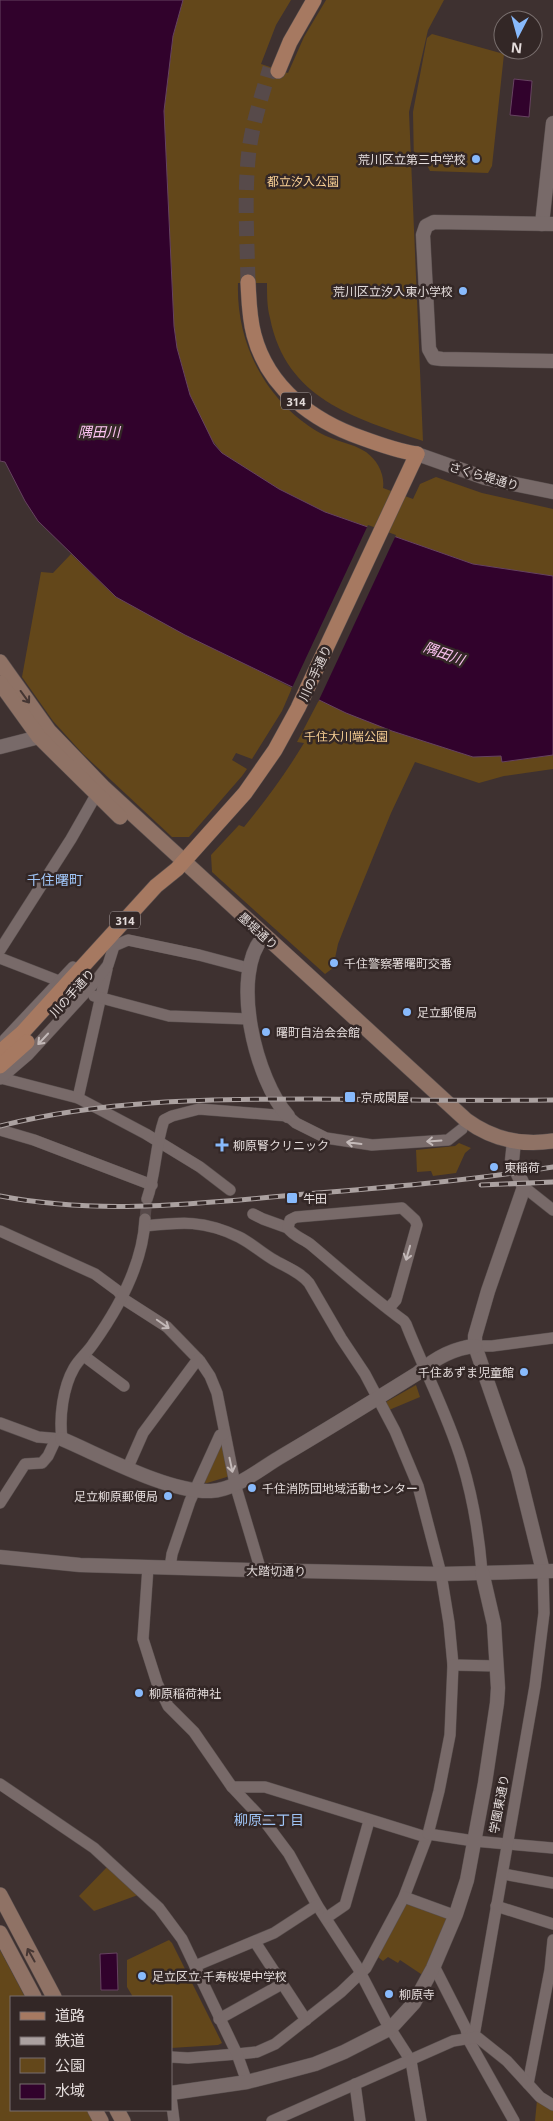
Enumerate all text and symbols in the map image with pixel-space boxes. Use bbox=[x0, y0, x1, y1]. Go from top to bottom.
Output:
north arrow bbox=[493, 10, 543, 60]
text: N bbox=[510, 38, 523, 58]
place label: 荒川区立第三中学校 bbox=[358, 151, 466, 168]
marker: 荒川区立第三中学校 bbox=[470, 153, 482, 165]
park label: 都立汐入公園 bbox=[267, 173, 339, 190]
place label: 荒川区立汐入東小学校 bbox=[333, 283, 453, 300]
marker: 荒川区立汐入東小学校 bbox=[457, 285, 469, 297]
road number: 314 bbox=[281, 392, 311, 410]
water label: 隅田川 bbox=[78, 422, 122, 441]
street label: さくら堤通り bbox=[447, 458, 521, 494]
water label: 隅田川 bbox=[421, 637, 469, 670]
street label: 川の手通り bbox=[295, 642, 335, 704]
one-way arrow bbox=[20, 690, 30, 704]
park label: 千住大川端公園 bbox=[304, 728, 388, 745]
district label: 千住曙町 bbox=[27, 870, 83, 889]
street label: 墨堤通り bbox=[234, 909, 282, 953]
road number: 314 bbox=[110, 912, 140, 928]
place label: 千住警察署曙町交番 bbox=[344, 955, 452, 972]
marker: 千住警察署曙町交番 bbox=[328, 957, 340, 969]
street label: 川の手通り bbox=[46, 965, 98, 1021]
place label: 足立郵便局 bbox=[417, 1004, 477, 1021]
marker: 足立郵便局 bbox=[401, 1006, 413, 1018]
place label: 曙町自治会会館 bbox=[276, 1024, 360, 1041]
marker: 曙町自治会会館 bbox=[260, 1026, 272, 1038]
one-way arrow bbox=[37, 1033, 49, 1046]
place label: 京成関屋 bbox=[361, 1089, 409, 1106]
marker: 京成関屋 bbox=[343, 1090, 357, 1104]
place label: 柳原腎クリニック bbox=[233, 1137, 329, 1154]
one-way arrow bbox=[346, 1137, 362, 1147]
one-way arrow bbox=[427, 1137, 443, 1146]
marker: 柳原腎クリニック bbox=[215, 1138, 229, 1152]
place label: 東稲荷 bbox=[504, 1159, 540, 1176]
marker: 東稲荷 bbox=[488, 1161, 500, 1173]
place label: 牛田 bbox=[303, 1190, 327, 1207]
marker: 牛田 bbox=[285, 1191, 299, 1205]
one-way arrow bbox=[403, 1245, 413, 1261]
one-way arrow bbox=[155, 1319, 169, 1329]
place label: 千住あずま児童館 bbox=[418, 1364, 514, 1381]
marker: 千住あずま児童館 bbox=[518, 1366, 530, 1378]
one-way arrow bbox=[227, 1457, 236, 1473]
place label: 千住消防団地域活動センター bbox=[262, 1480, 418, 1497]
marker: 千住消防団地域活動センター bbox=[246, 1482, 258, 1494]
place label: 足立柳原郵便局 bbox=[74, 1488, 158, 1505]
marker: 足立柳原郵便局 bbox=[162, 1490, 174, 1502]
street label: 大踏切通り bbox=[246, 1562, 306, 1580]
place label: 柳原稲荷神社 bbox=[149, 1685, 221, 1702]
marker: 柳原稲荷神社 bbox=[133, 1687, 145, 1699]
street label: 学園東通り bbox=[485, 1773, 513, 1835]
district label: 柳原二丁目 bbox=[234, 1810, 304, 1829]
one-way arrow bbox=[25, 1948, 35, 1962]
place label: 足立区立 千寿桜堤中学校 bbox=[152, 1968, 287, 1985]
marker: 足立区立 千寿桜堤中学校 bbox=[136, 1970, 148, 1982]
place label: 柳原寺 bbox=[399, 1986, 435, 2003]
marker: 柳原寺 bbox=[383, 1988, 395, 2000]
legend bbox=[10, 1996, 172, 2111]
text: 道路 bbox=[55, 2005, 85, 2025]
text: 鉄道 bbox=[55, 2030, 85, 2050]
text: 公園 bbox=[55, 2055, 85, 2075]
text: 水域 bbox=[55, 2080, 85, 2100]

